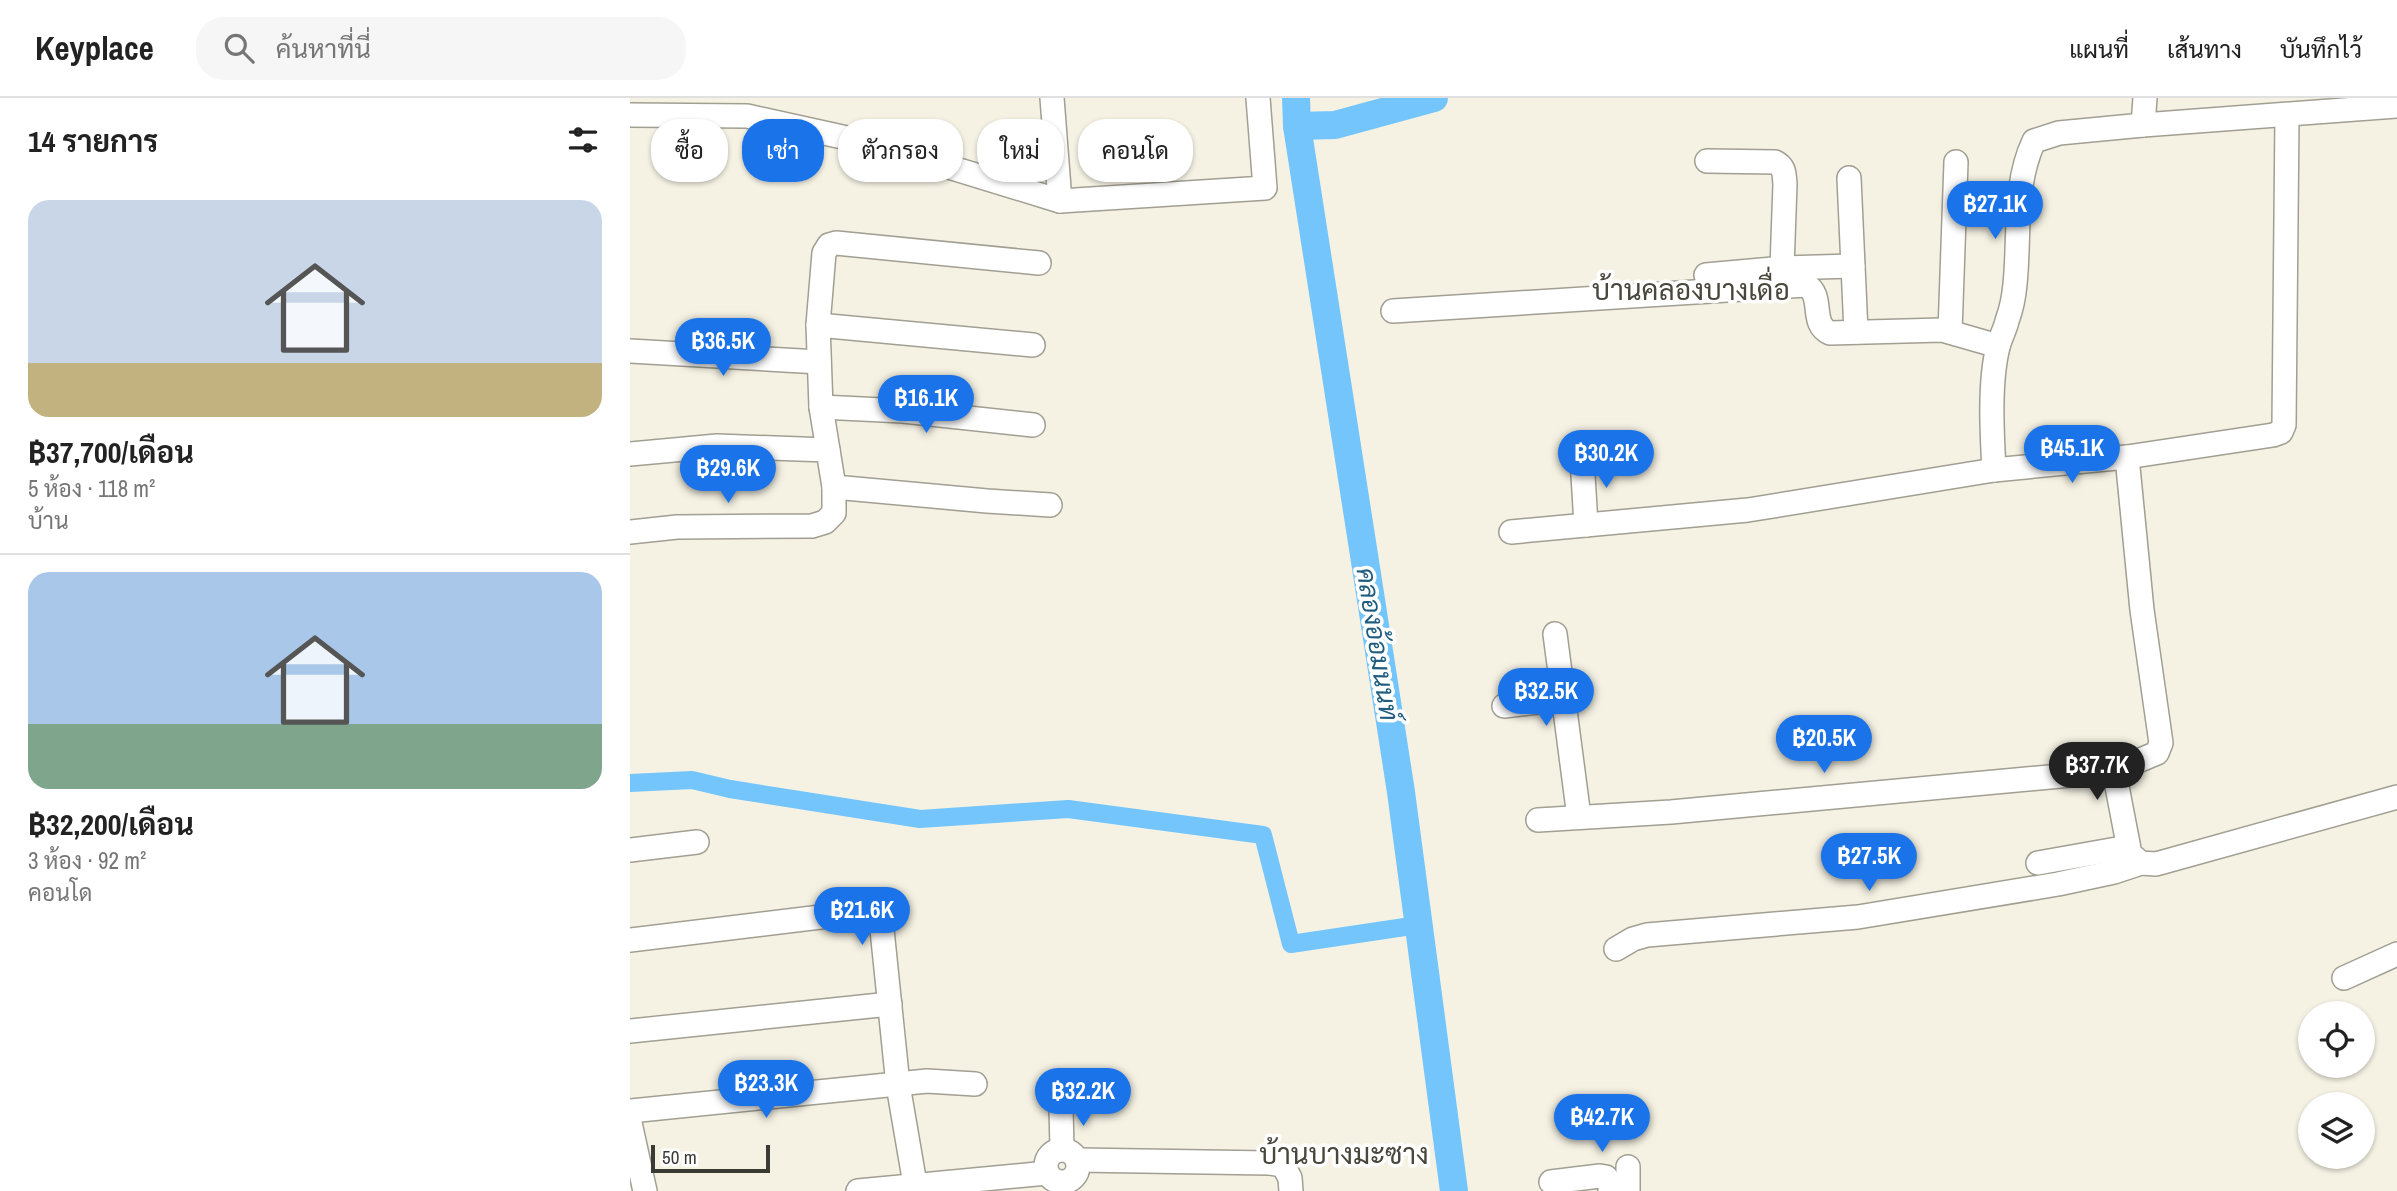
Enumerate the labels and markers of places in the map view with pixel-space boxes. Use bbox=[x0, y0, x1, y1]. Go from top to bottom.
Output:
pin: ฿27.1K bbox=[1938, 181, 2052, 241]
pin: ฿36.5K bbox=[666, 318, 780, 378]
pin: ฿16.1K bbox=[869, 376, 983, 435]
pin: ฿45.1K bbox=[2015, 426, 2129, 485]
pin: ฿30.2K bbox=[1549, 430, 1663, 490]
pin: ฿29.6K bbox=[671, 446, 785, 505]
pin: ฿32.5K bbox=[1489, 668, 1603, 728]
pin: ฿20.5K bbox=[1767, 716, 1881, 775]
pin: ฿37.7K bbox=[2040, 742, 2154, 802]
pin: ฿27.5K bbox=[1812, 834, 1926, 893]
pin: ฿21.6K bbox=[805, 888, 919, 947]
pin: ฿23.3K bbox=[709, 1060, 823, 1120]
pin: ฿32.2K bbox=[1026, 1068, 1140, 1128]
pin: ฿42.7K bbox=[1545, 1094, 1659, 1154]

